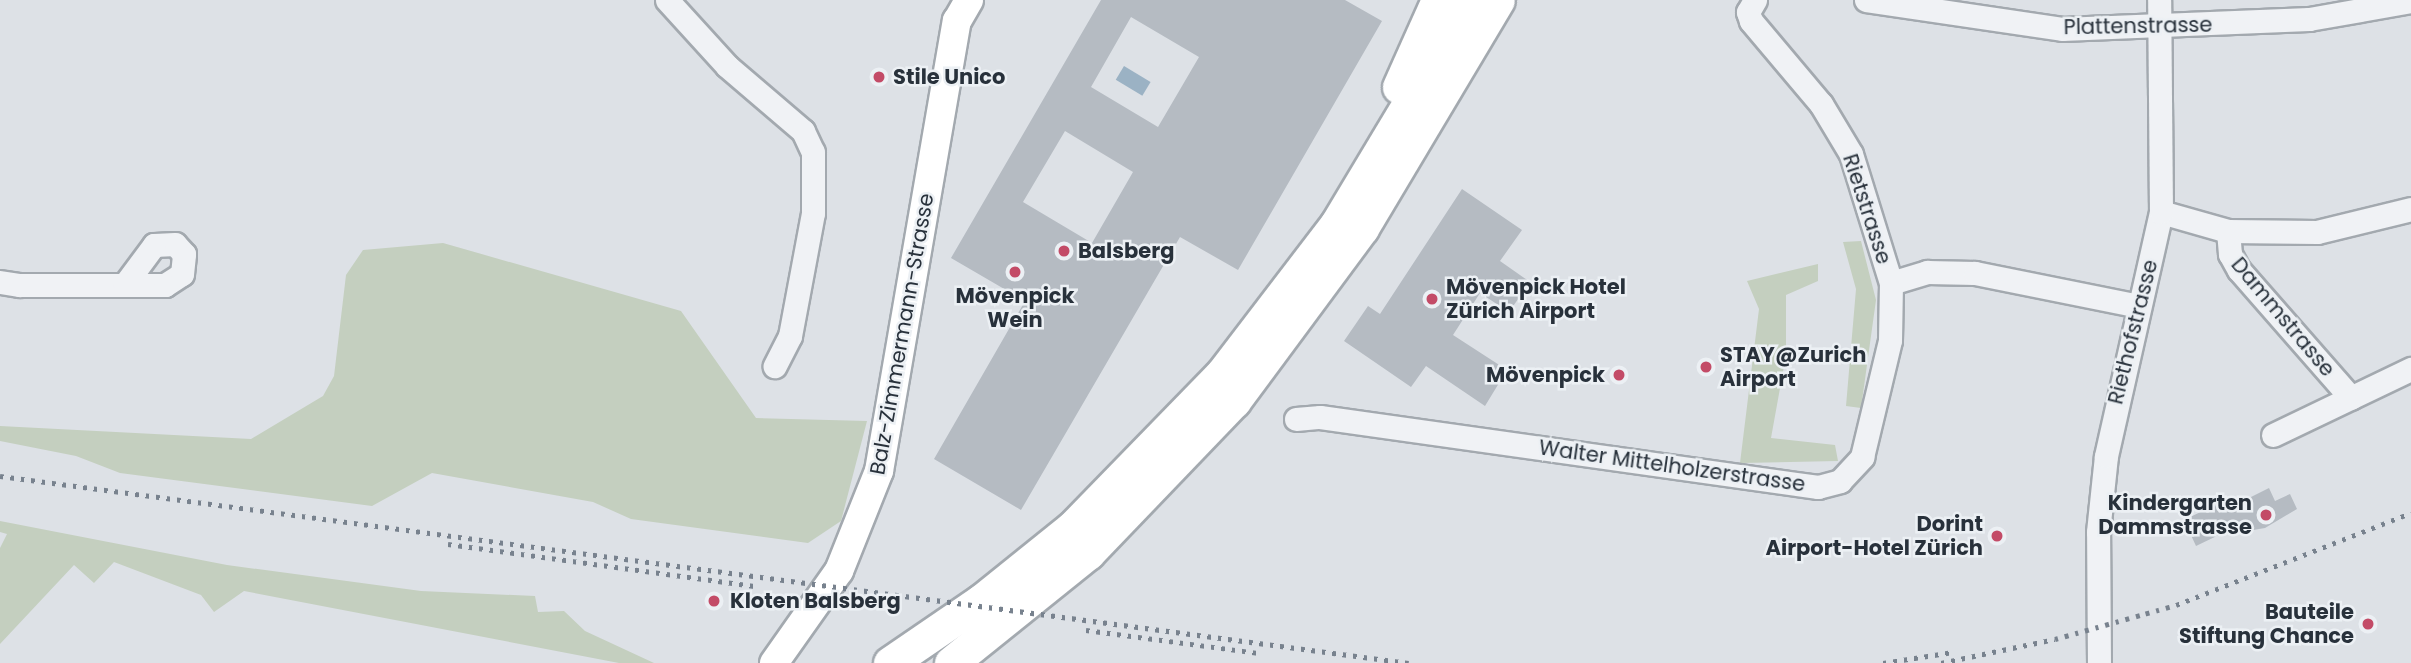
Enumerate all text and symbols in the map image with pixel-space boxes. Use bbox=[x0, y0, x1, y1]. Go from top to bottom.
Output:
street label: Plattenstrasse bbox=[2063, 12, 2213, 40]
place label: Stile Unico bbox=[893, 64, 1005, 90]
marker: Stile Unico bbox=[871, 69, 887, 85]
street label: Rietstrasse bbox=[1837, 151, 1897, 267]
street label: Balz-Zimmermann-Strasse bbox=[865, 191, 939, 477]
place label: Balsberg bbox=[1078, 238, 1174, 264]
marker: Balsberg bbox=[1056, 243, 1072, 259]
street label: Dammstrasse bbox=[2226, 252, 2340, 382]
street label: Riethofstrasse bbox=[2103, 257, 2163, 407]
marker: Mövenpick Wein bbox=[1007, 264, 1023, 280]
place label: Mövenpick Hotel Zürich Airport bbox=[1446, 274, 1626, 324]
place label: Mövenpick Wein bbox=[955, 283, 1075, 333]
marker: Mövenpick Hotel Zürich Airport bbox=[1424, 291, 1440, 307]
place label: STAY@Zurich Airport bbox=[1720, 342, 1866, 392]
marker: STAY@Zurich Airport bbox=[1698, 359, 1714, 375]
place label: Mövenpick bbox=[1486, 362, 1605, 388]
marker: Mövenpick bbox=[1611, 367, 1627, 383]
street label: Walter Mittelholzerstrasse bbox=[1537, 435, 1807, 497]
place label: Kindergarten Dammstrasse bbox=[2098, 490, 2252, 540]
marker: Kindergarten Dammstrasse bbox=[2258, 507, 2274, 523]
place label: Dorint Airport-Hotel Zürich bbox=[1765, 511, 1983, 561]
marker: Dorint Airport-Hotel Zürich bbox=[1989, 528, 2005, 544]
place label: Kloten Balsberg bbox=[730, 588, 901, 614]
marker: Kloten Balsberg bbox=[704, 591, 724, 611]
place label: Bauteile Stiftung Chance bbox=[2179, 599, 2354, 649]
marker: Bauteile Stiftung Chance bbox=[2360, 616, 2376, 632]

